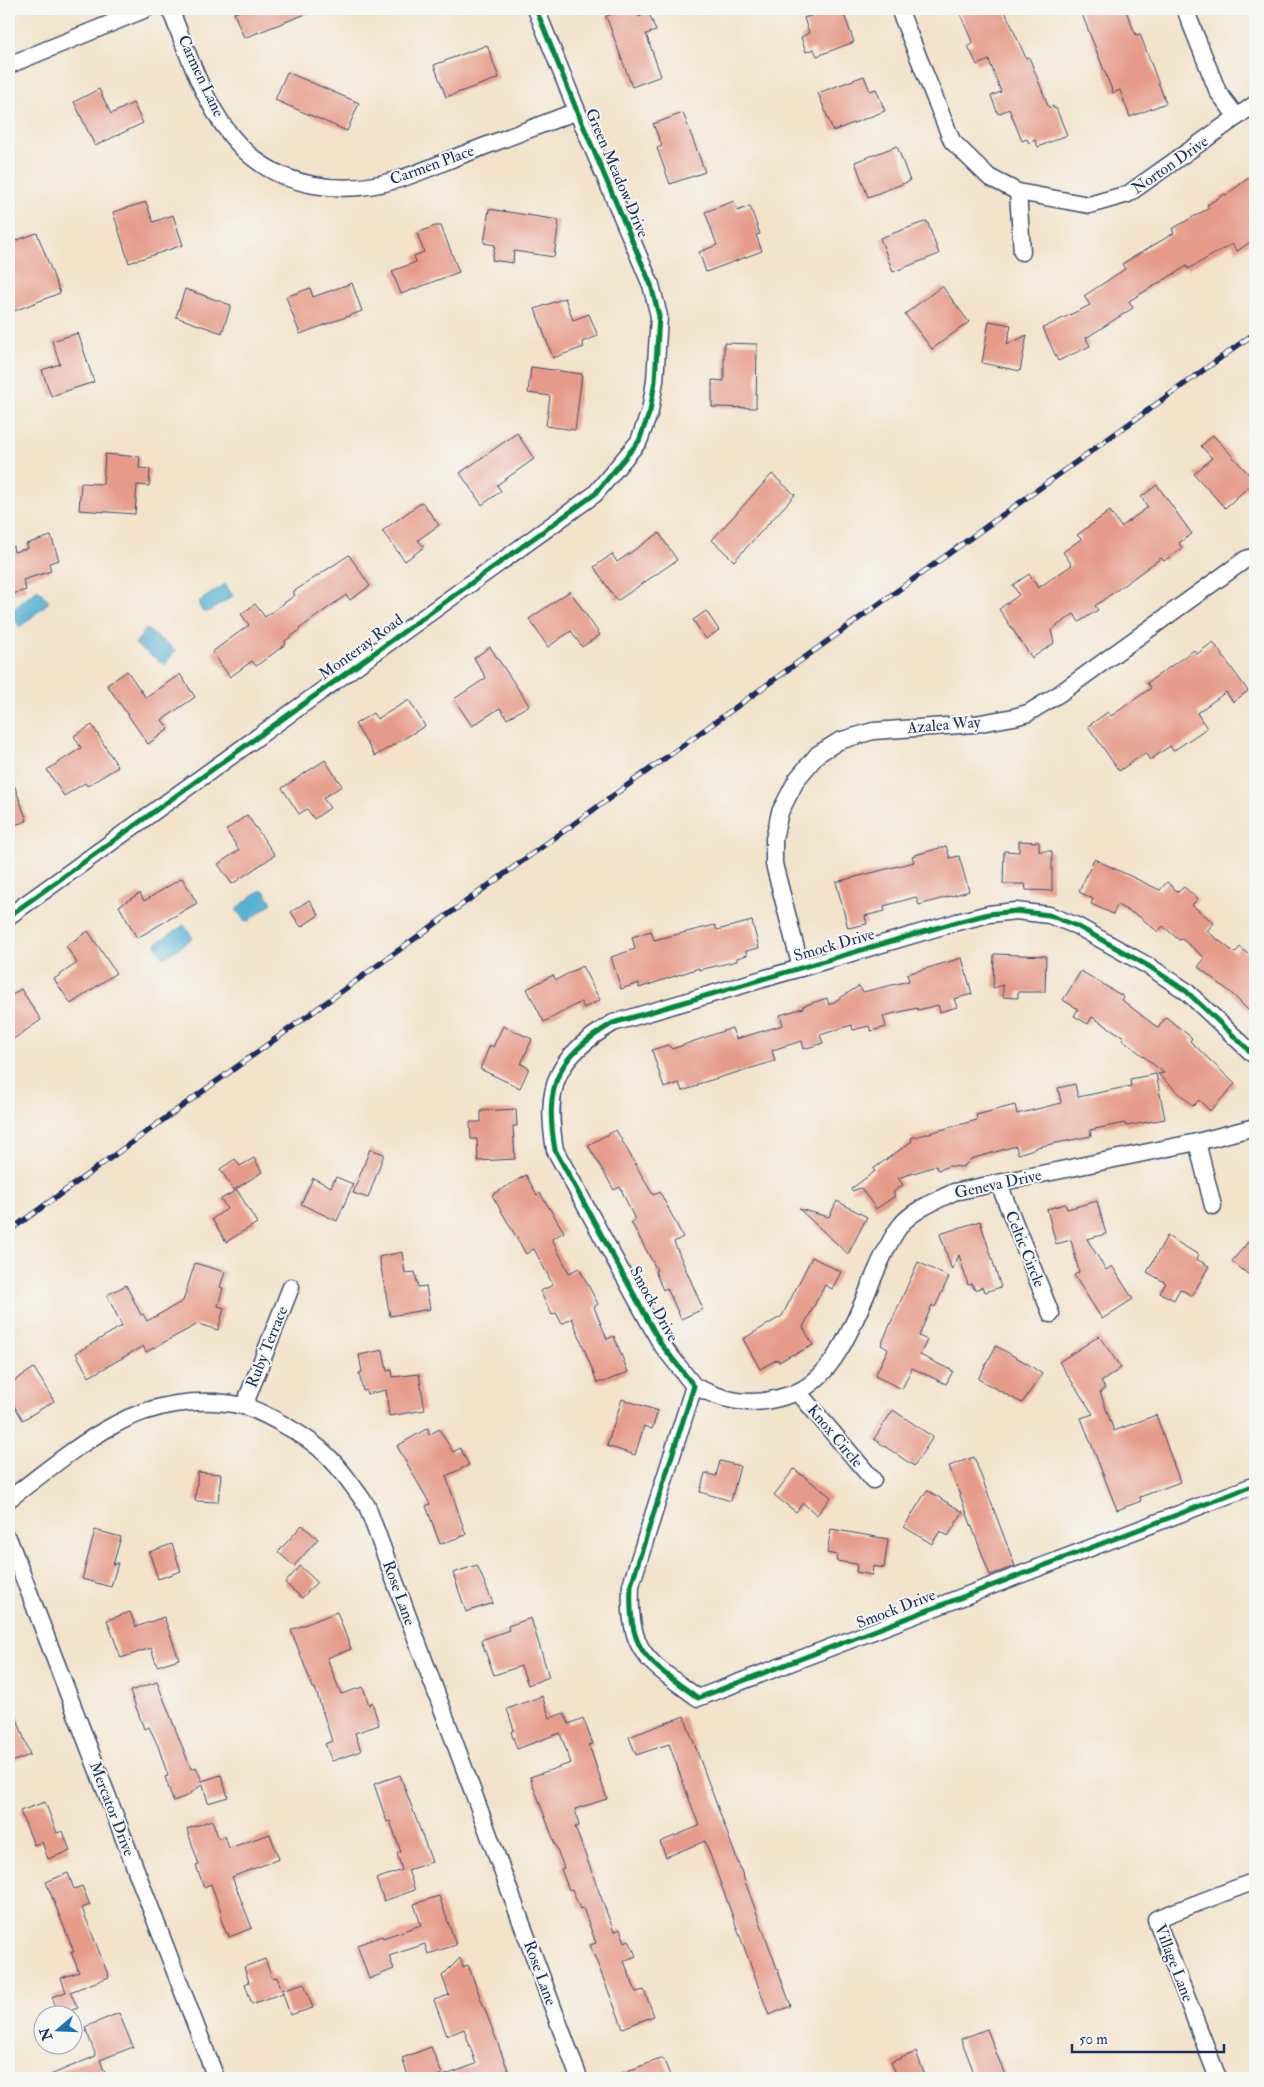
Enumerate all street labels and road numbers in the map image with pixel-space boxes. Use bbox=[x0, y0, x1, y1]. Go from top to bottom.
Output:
street label: Carmen Lane bbox=[173, 32, 229, 120]
street label: Green Meadow Drive bbox=[581, 105, 653, 241]
street label: Norton Drive bbox=[1128, 131, 1212, 199]
street label: Carmen Place bbox=[387, 140, 477, 189]
street label: Monteray Road bbox=[315, 610, 407, 684]
street label: Azalea Way bbox=[906, 712, 982, 738]
street label: Smock Drive bbox=[791, 924, 877, 966]
street label: Geneva Drive bbox=[953, 1165, 1044, 1203]
street label: Celtic Circle bbox=[1001, 1208, 1049, 1290]
street label: Smock Drive bbox=[625, 1263, 683, 1345]
street label: Ruby Terrace bbox=[242, 1303, 292, 1391]
street label: Knox Circle bbox=[803, 1400, 867, 1472]
street label: Rose Lane bbox=[378, 1558, 420, 1628]
street label: Smock Drive bbox=[854, 1585, 939, 1633]
street label: Mercator Drive bbox=[85, 1759, 139, 1859]
street label: Village Lane bbox=[1150, 1921, 1198, 2005]
street label: Rose Lane bbox=[519, 1938, 561, 2008]

